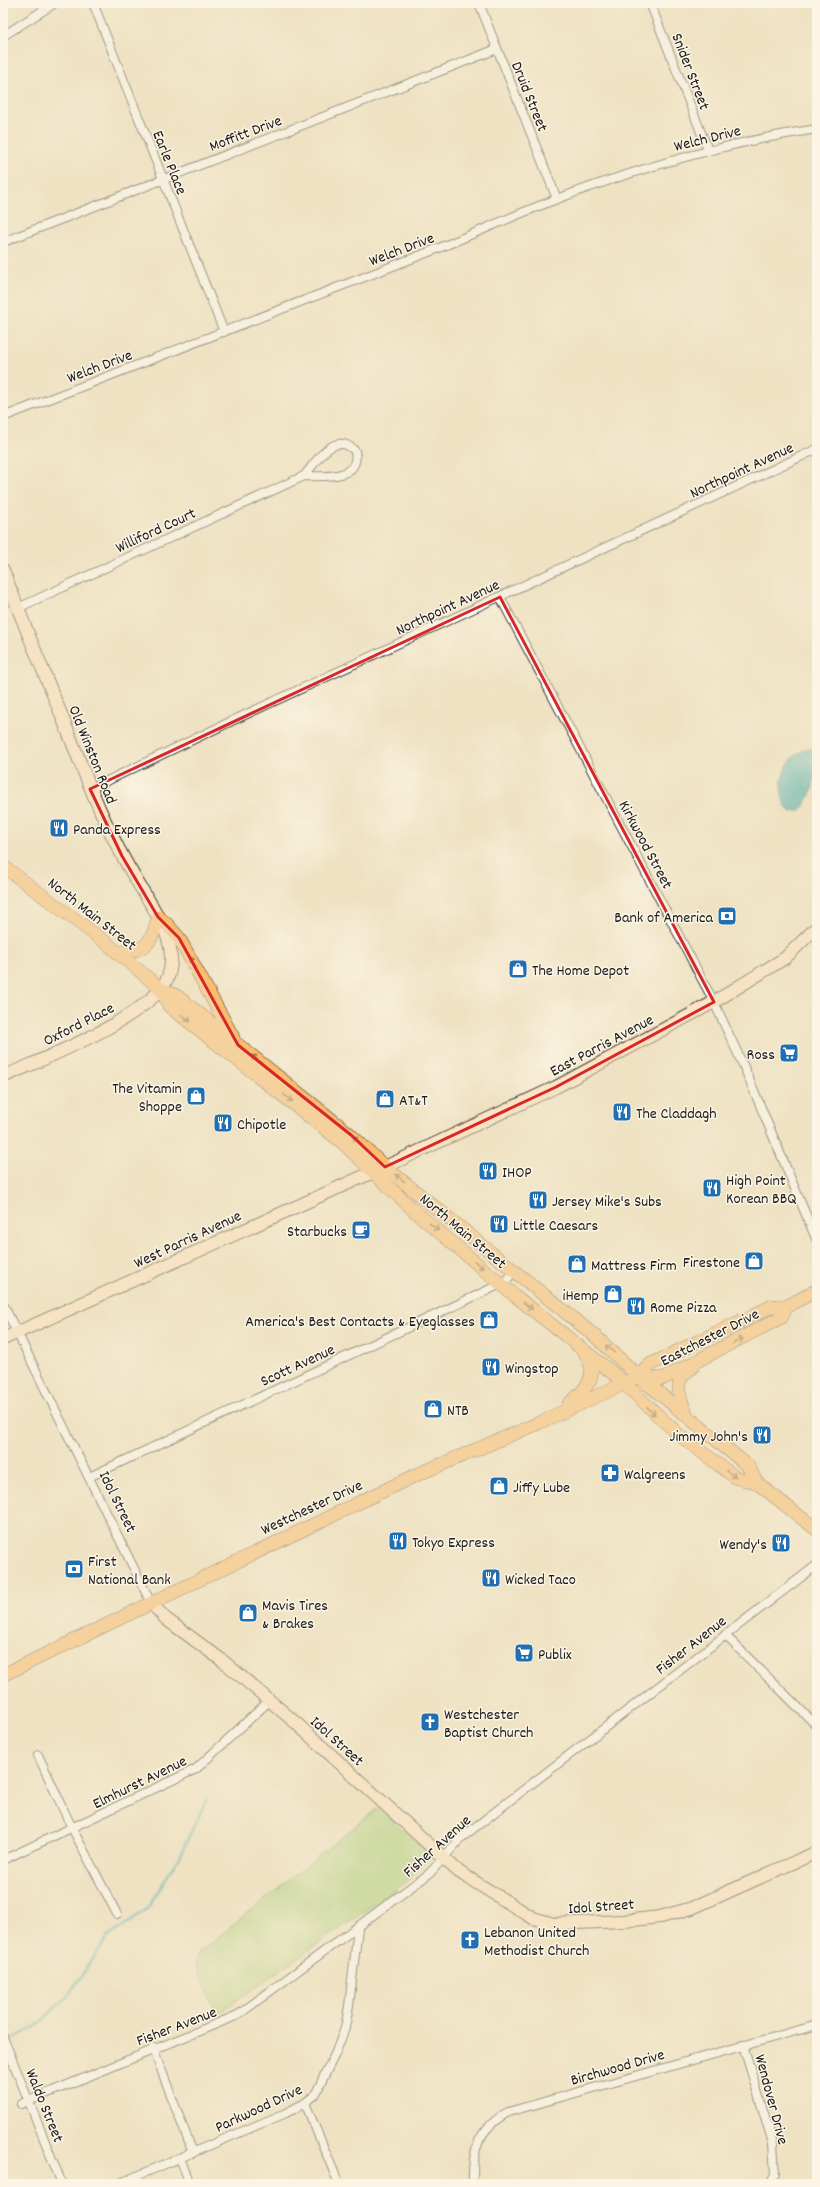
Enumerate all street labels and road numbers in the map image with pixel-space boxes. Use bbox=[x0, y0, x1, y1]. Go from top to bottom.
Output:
street label: Snider Street bbox=[665, 30, 715, 114]
street label: Druid Street bbox=[504, 58, 553, 136]
street label: Moffitt Drive bbox=[206, 110, 286, 159]
street label: Welch Drive bbox=[672, 120, 744, 159]
street label: Earle Place bbox=[145, 127, 192, 198]
street label: Welch Drive bbox=[366, 227, 438, 273]
street label: Welch Drive bbox=[64, 344, 136, 390]
street label: Northpoint Avenue bbox=[686, 437, 798, 505]
street label: Williford Court bbox=[112, 503, 200, 560]
street label: Northpoint Avenue bbox=[392, 574, 504, 642]
street label: Old Winston Road bbox=[61, 702, 122, 808]
street label: Kirkwood Street bbox=[612, 797, 678, 894]
street label: North Main Street bbox=[42, 873, 141, 957]
street label: Oxford Place bbox=[40, 997, 119, 1053]
street label: East Parris Avenue bbox=[546, 1009, 658, 1083]
street label: North Main Street bbox=[414, 1189, 511, 1275]
street label: West Parris Avenue bbox=[131, 1205, 246, 1275]
street label: Eastchester Drive bbox=[657, 1303, 764, 1373]
street label: Scott Avenue bbox=[257, 1339, 339, 1394]
street label: Idol Street bbox=[92, 1467, 142, 1537]
street label: Westchester Drive bbox=[257, 1475, 367, 1542]
street label: Fisher Avenue bbox=[651, 1611, 732, 1681]
street label: Idol Street bbox=[304, 1711, 369, 1773]
street label: Elmhurst Avenue bbox=[89, 1750, 191, 1816]
street label: Fisher Avenue bbox=[399, 1810, 477, 1884]
street label: Idol Street bbox=[567, 1894, 635, 1921]
street label: Fisher Avenue bbox=[133, 2001, 220, 2053]
street label: Birchwood Drive bbox=[568, 2044, 667, 2093]
street label: Wendover Drive bbox=[748, 2052, 794, 2147]
street label: Waldo Street bbox=[18, 2066, 69, 2146]
street label: Parkwood Drive bbox=[212, 2079, 306, 2140]

